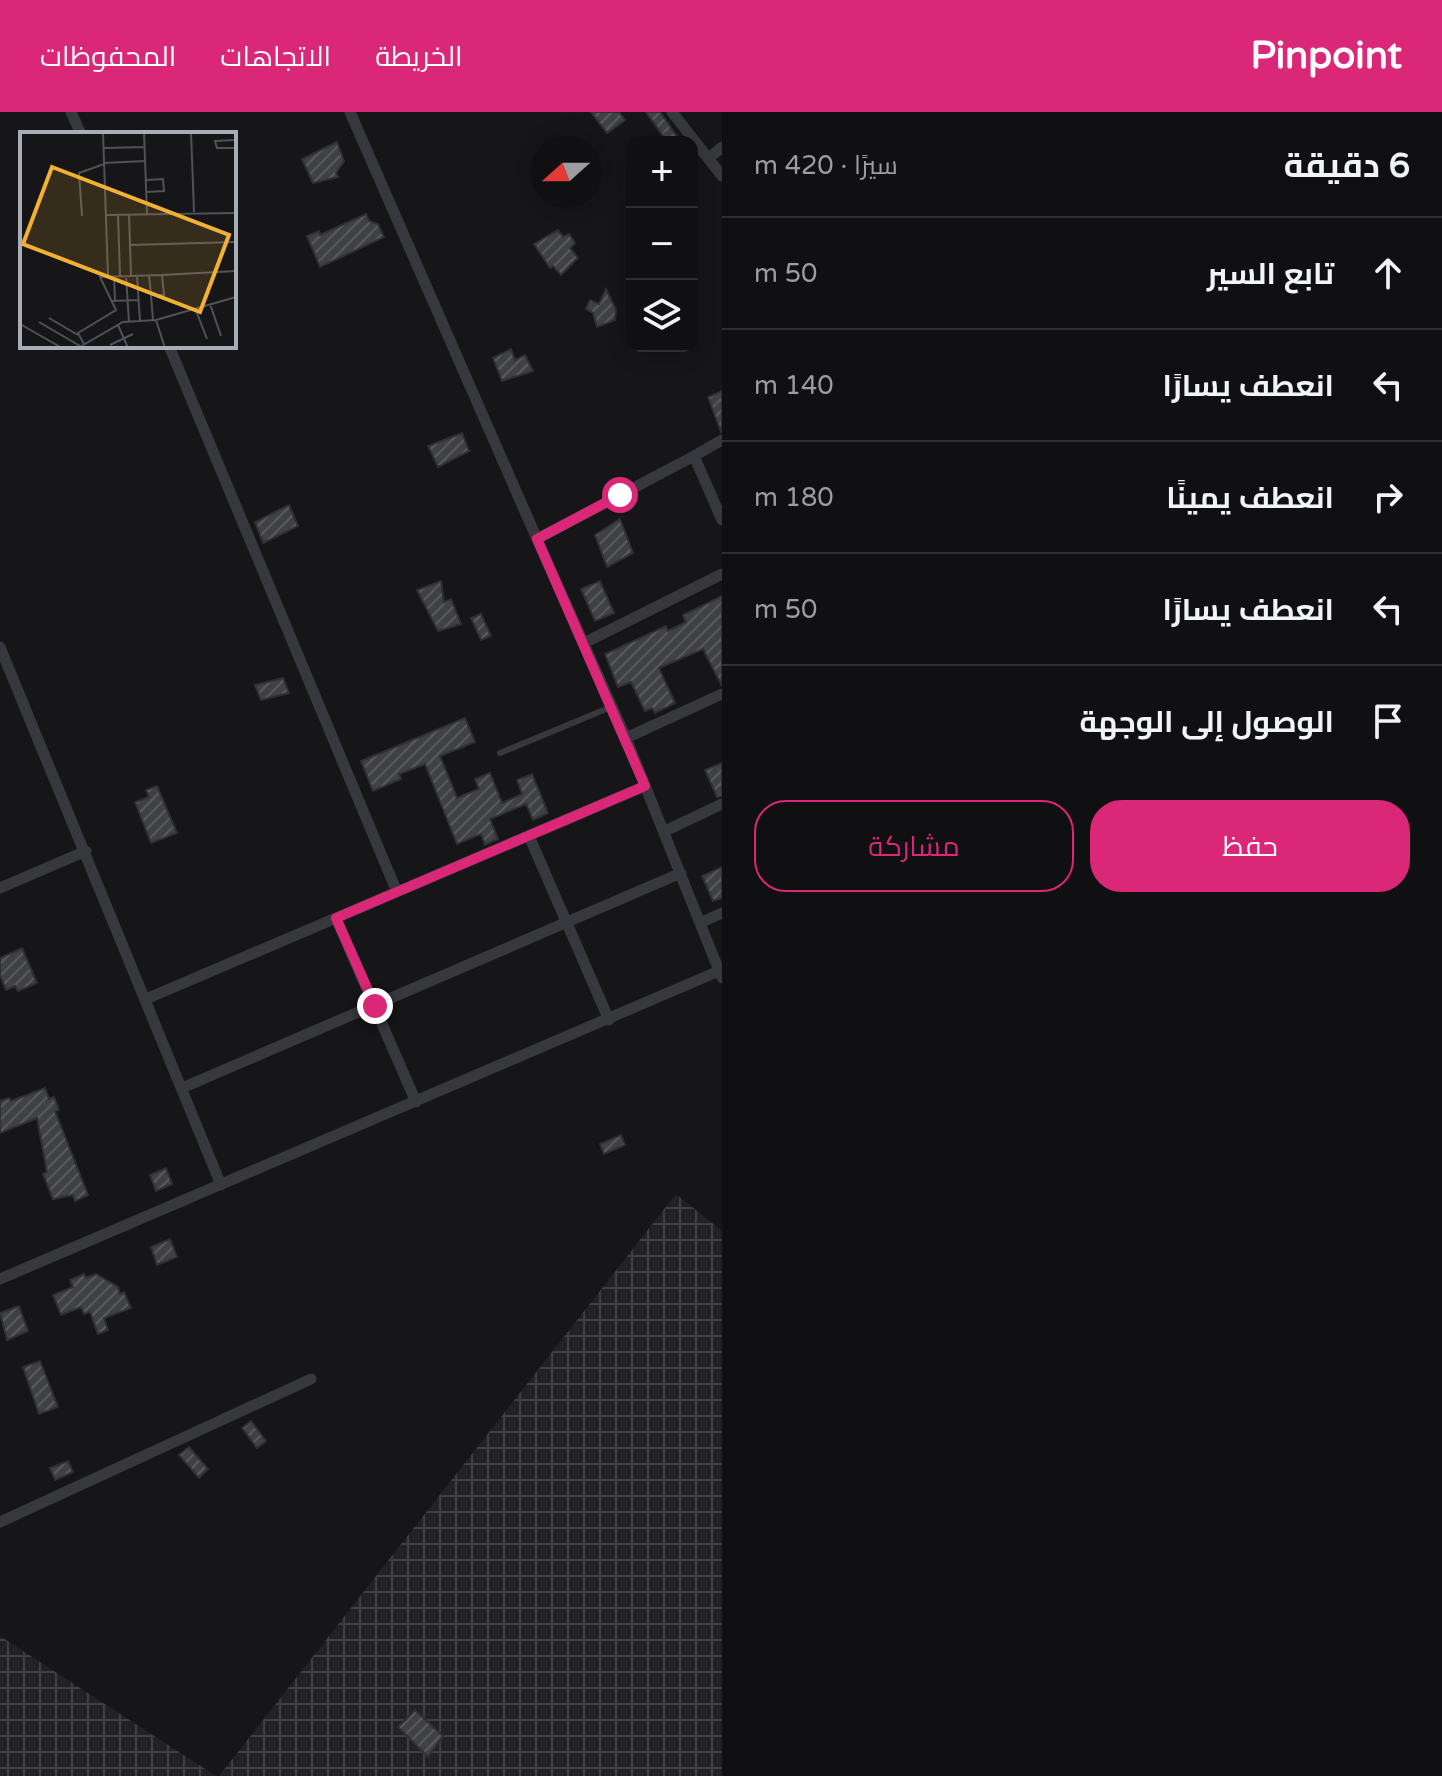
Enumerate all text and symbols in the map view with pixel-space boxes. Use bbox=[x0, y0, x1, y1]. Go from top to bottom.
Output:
text: Pinpoint bbox=[1250, 33, 1402, 79]
text: المحفوظات bbox=[40, 40, 176, 74]
text: الاتجاهات bbox=[220, 40, 331, 74]
text: الخريطة bbox=[375, 40, 463, 74]
inset map bbox=[20, 132, 236, 348]
north arrow bbox=[530, 136, 602, 208]
map controls bbox=[626, 136, 698, 352]
button: + bbox=[626, 136, 698, 208]
text: 6 دقيقة bbox=[1284, 146, 1410, 187]
text: سيرًا · 420 m bbox=[754, 150, 898, 181]
button: − bbox=[626, 208, 698, 280]
icon: ahead bbox=[1366, 251, 1410, 295]
text: تابع السير bbox=[1207, 256, 1334, 293]
text: 50 m bbox=[754, 258, 817, 289]
button: layers bbox=[626, 280, 698, 352]
icon: left bbox=[1366, 363, 1410, 407]
text: انعطف يسارًا bbox=[1163, 368, 1334, 405]
text: 140 m bbox=[754, 370, 834, 401]
icon: right bbox=[1366, 475, 1410, 519]
route start bbox=[602, 477, 638, 513]
text: انعطف يمينًا bbox=[1166, 480, 1334, 517]
text: 180 m bbox=[754, 482, 834, 513]
icon: left bbox=[1366, 587, 1410, 631]
text: انعطف يسارًا bbox=[1163, 592, 1334, 629]
text: 50 m bbox=[754, 594, 817, 625]
icon: arrive bbox=[1366, 699, 1410, 743]
text: الوصول إلى الوجهة bbox=[1079, 704, 1334, 741]
button: مشاركة bbox=[754, 800, 1074, 892]
button: حفظ bbox=[1090, 800, 1410, 892]
route end bbox=[357, 988, 393, 1024]

